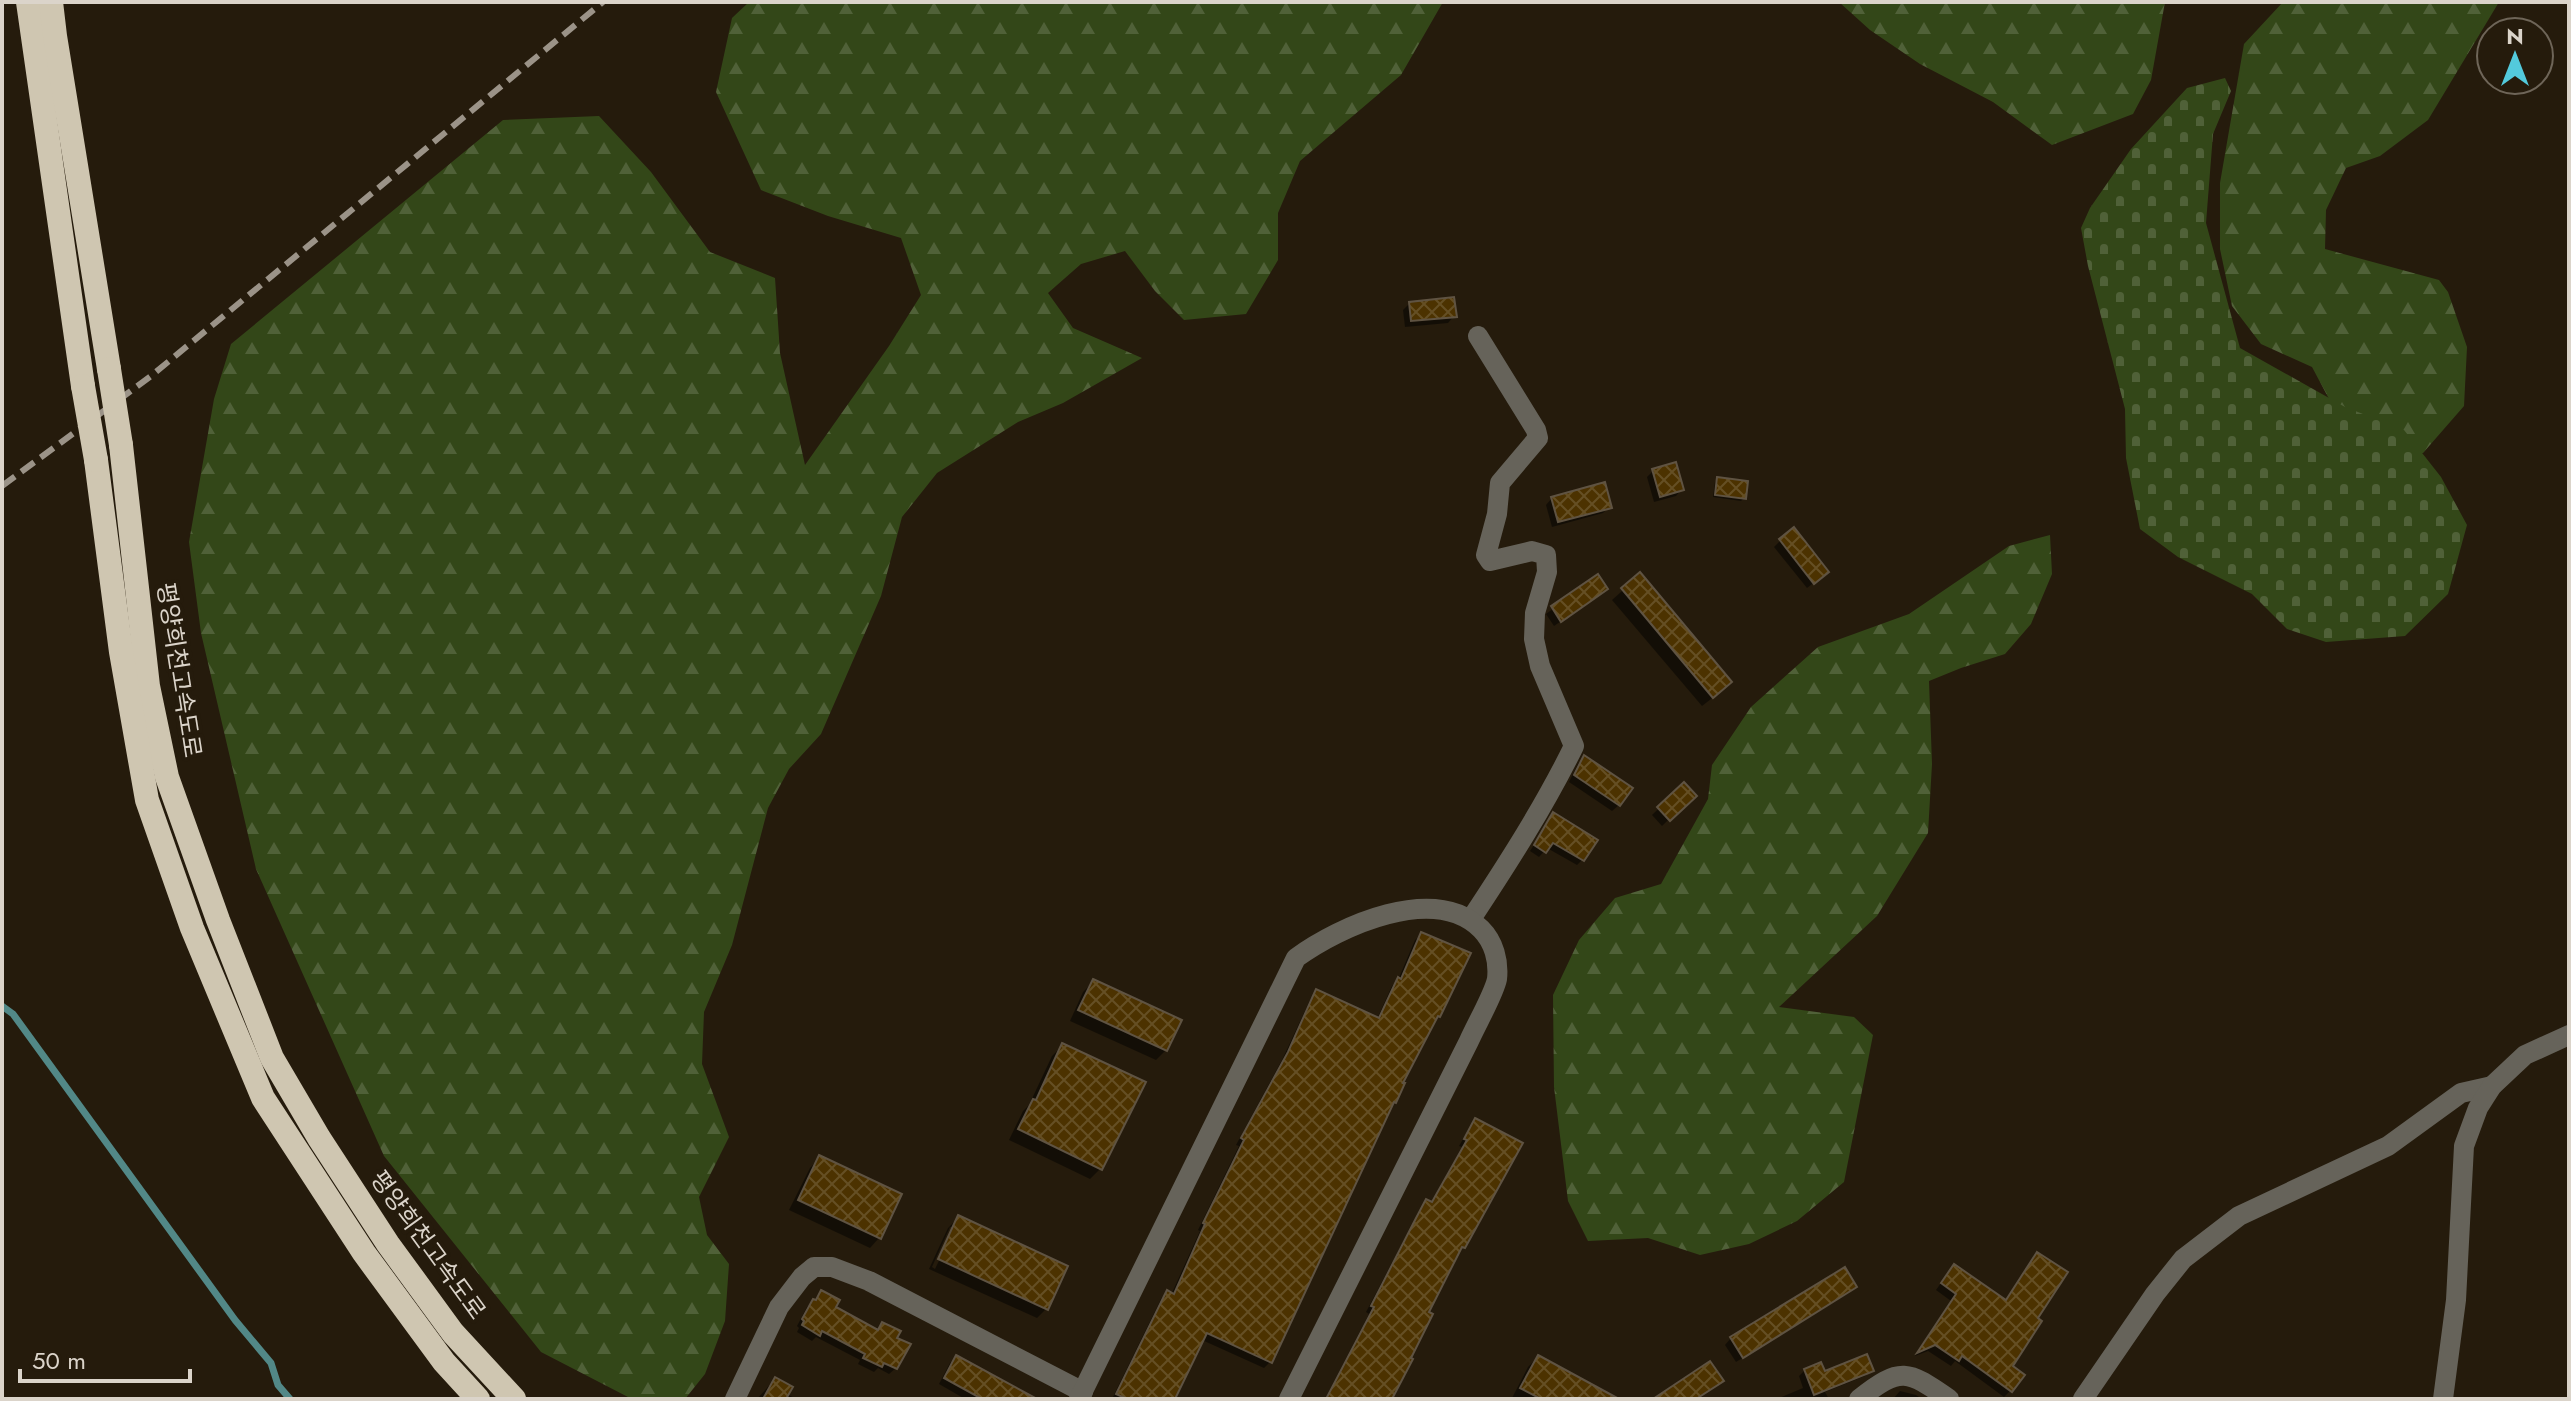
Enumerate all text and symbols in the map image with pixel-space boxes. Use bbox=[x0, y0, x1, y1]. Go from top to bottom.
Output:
north arrow bbox=[2475, 16, 2555, 96]
text: N bbox=[2506, 20, 2524, 52]
street label: 평양희천고속도로 bbox=[148, 580, 211, 760]
street label: 평양희천고속도로 bbox=[362, 1163, 494, 1326]
scale bar bbox=[20, 1333, 190, 1383]
text: 50 m bbox=[32, 1343, 86, 1378]

